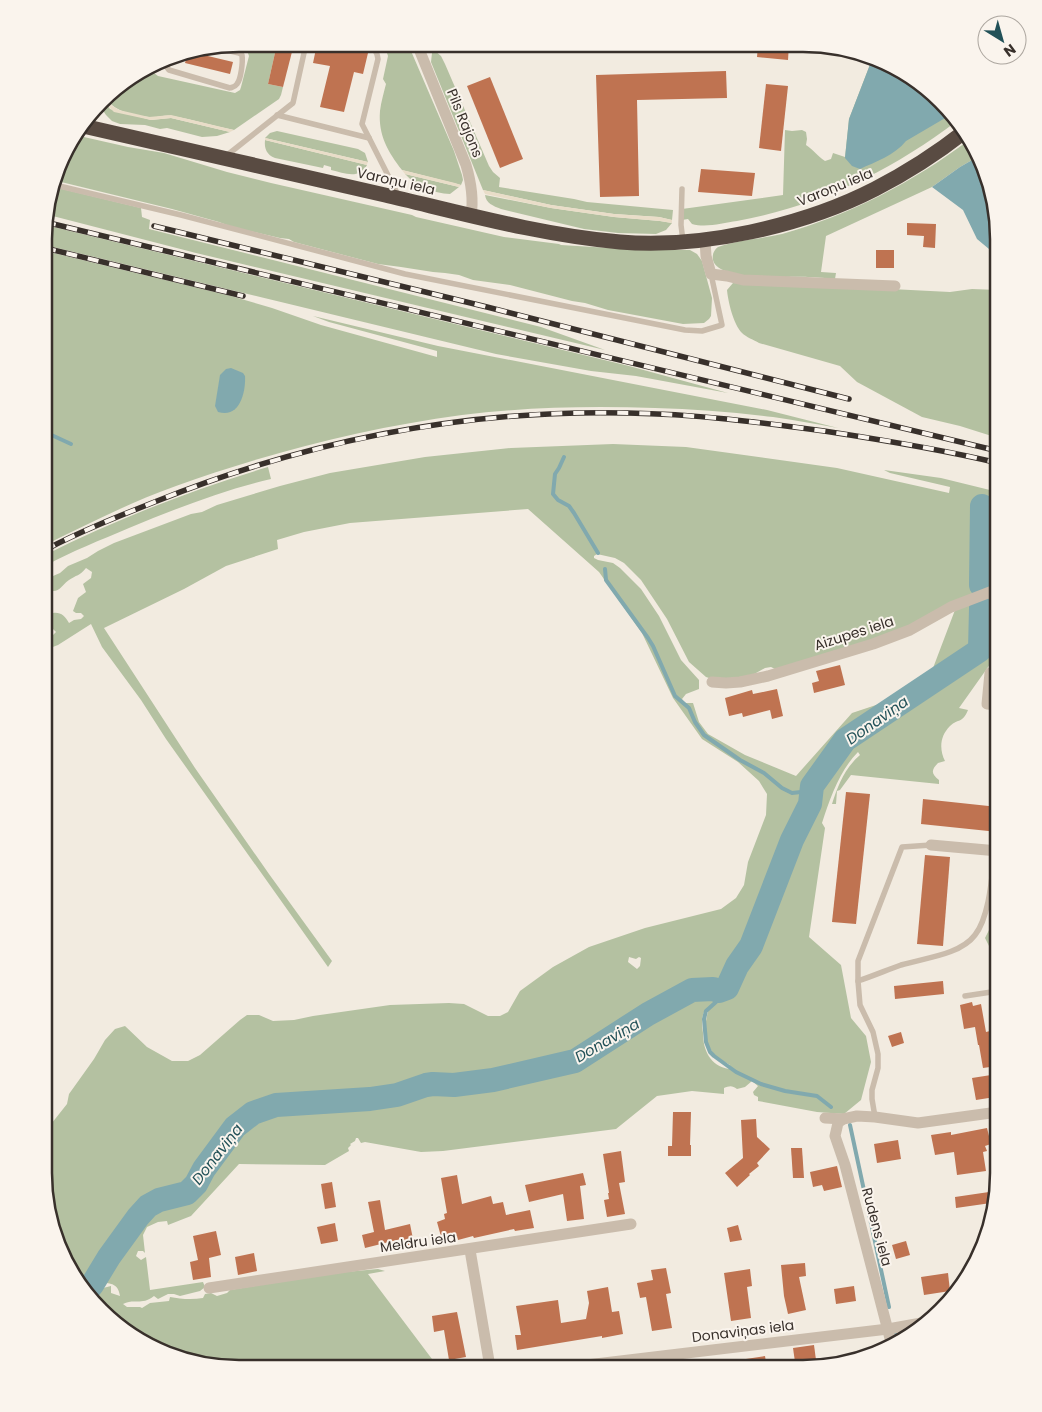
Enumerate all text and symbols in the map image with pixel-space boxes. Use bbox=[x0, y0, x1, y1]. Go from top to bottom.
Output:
north arrow bbox=[977, 15, 1027, 65]
text: N bbox=[1000, 39, 1020, 62]
street label: Pils Rajons bbox=[442, 86, 488, 160]
street label: Varoņu iela bbox=[355, 162, 437, 200]
street label: Varoņu iela bbox=[794, 163, 876, 211]
street label: Aizupes iela bbox=[812, 611, 896, 655]
water label: Donaviņa bbox=[842, 691, 912, 749]
water label: Donaviņa bbox=[571, 1013, 643, 1067]
water label: Donaviņa bbox=[187, 1119, 247, 1189]
street label: Rudens iela bbox=[857, 1185, 897, 1269]
street label: Meldru iela bbox=[379, 1227, 457, 1257]
street label: Donaviņas iela bbox=[691, 1315, 795, 1347]

